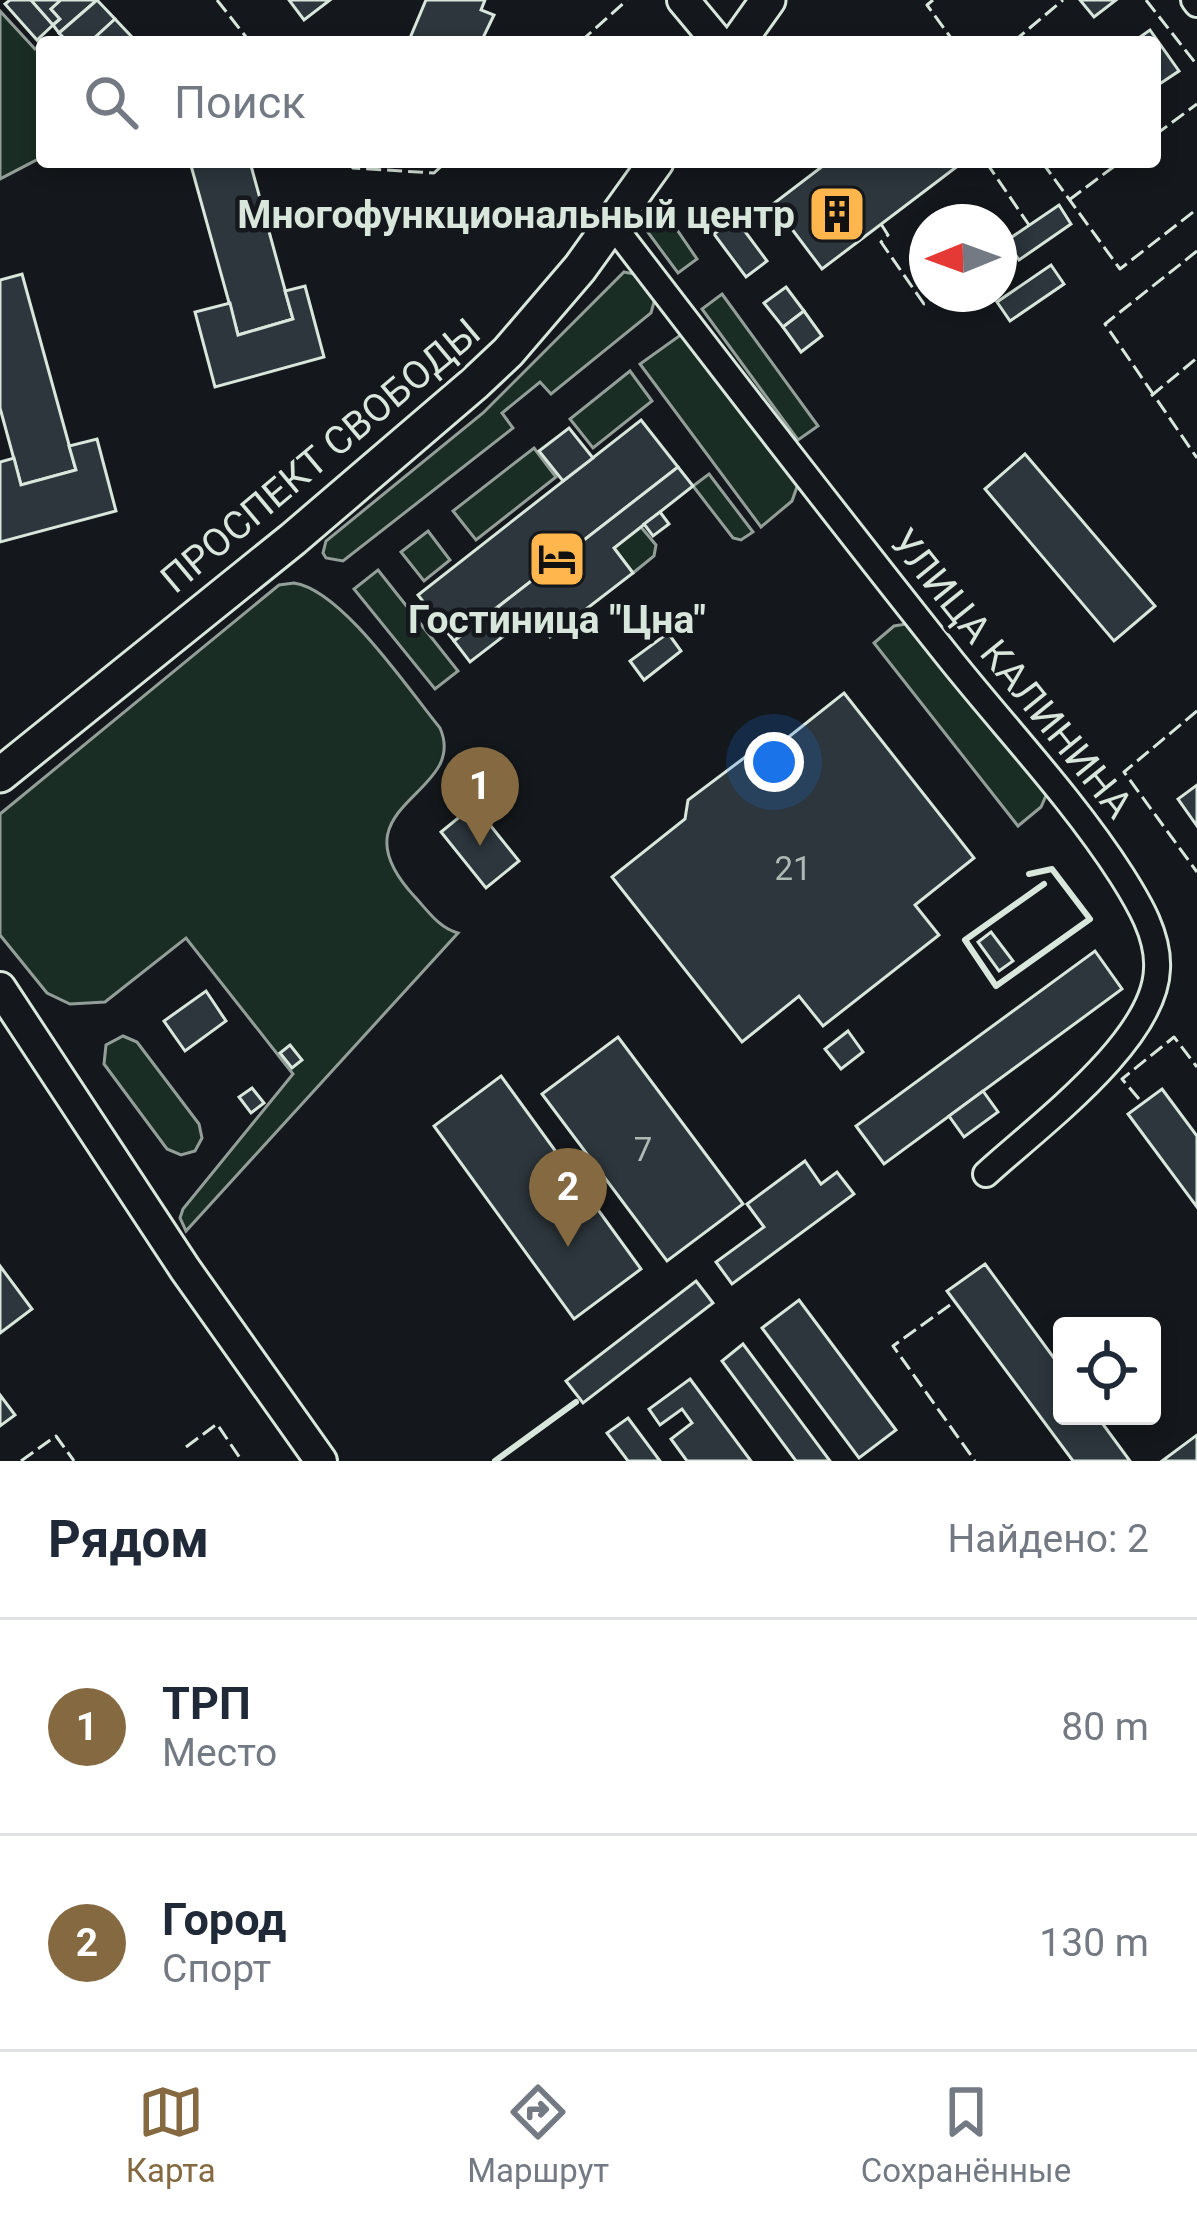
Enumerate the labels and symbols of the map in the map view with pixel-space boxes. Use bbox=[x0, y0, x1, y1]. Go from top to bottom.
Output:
building icon: Многофункциональный центр bbox=[806, 183, 868, 245]
place label: Многофункциональный центр bbox=[237, 192, 795, 238]
north arrow bbox=[909, 204, 1017, 312]
street label: ПРОСПЕКТ СВОБОДЫ bbox=[152, 309, 489, 603]
street label: УЛИЦА КАЛИНИНА bbox=[881, 520, 1142, 827]
hotel icon: Гостиница "Цна" bbox=[526, 528, 588, 590]
place label: Гостиница "Цна" bbox=[408, 597, 706, 643]
your location bbox=[744, 732, 804, 792]
pin: 1 bbox=[441, 747, 519, 846]
house number: 21 bbox=[774, 849, 812, 888]
house number: 7 bbox=[634, 1130, 652, 1169]
pin: 2 bbox=[529, 1148, 607, 1247]

